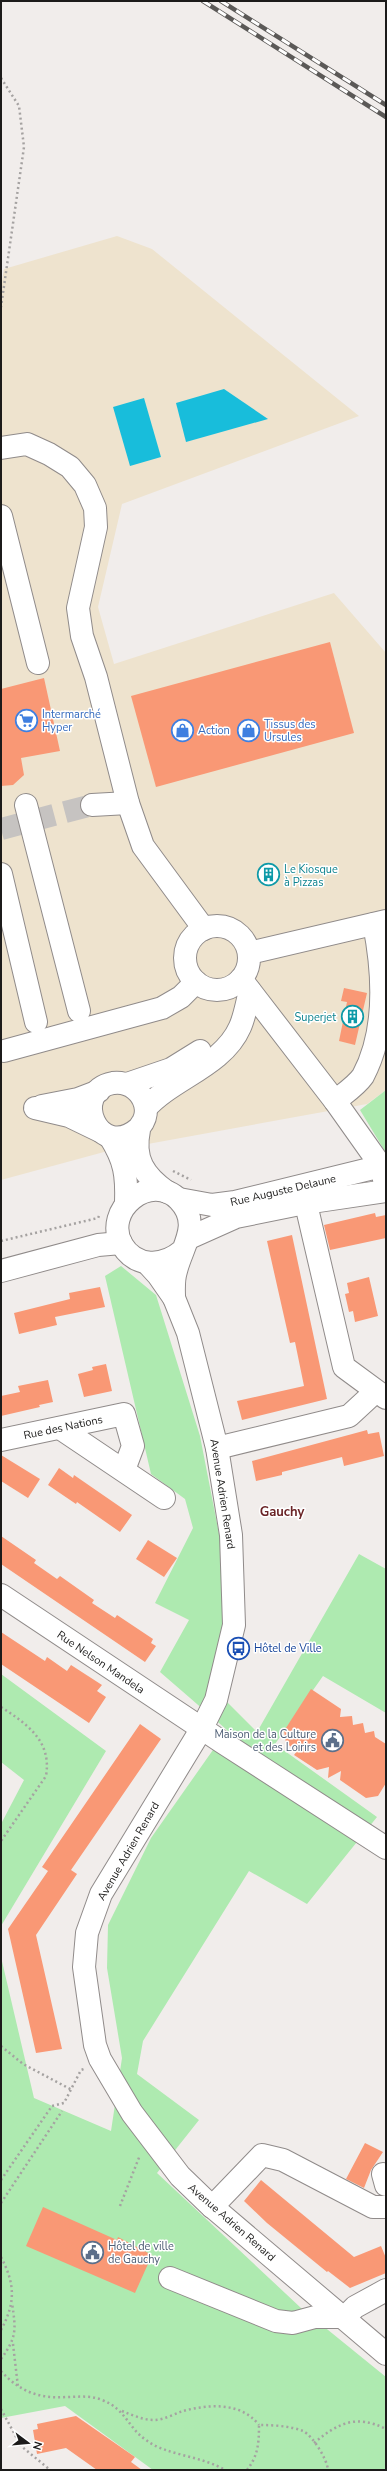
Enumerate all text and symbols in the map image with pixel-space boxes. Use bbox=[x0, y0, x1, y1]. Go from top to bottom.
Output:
supermarket icon: Intermarché Hyper bbox=[14, 707, 40, 733]
place label: Intermarché Hyper bbox=[42, 707, 101, 735]
shop icon: Action bbox=[170, 717, 196, 743]
shop icon: Tissus des Ursules bbox=[236, 717, 262, 743]
place label: Tissus des Ursules bbox=[264, 717, 316, 745]
place label: Action bbox=[198, 723, 230, 738]
building icon: Le Kiosque à Pizzas bbox=[255, 862, 281, 888]
place label: Le Kiosque à Pizzas bbox=[284, 862, 338, 890]
building icon: Superjet bbox=[339, 1004, 365, 1030]
place label: Superjet bbox=[295, 1010, 336, 1025]
street label: Rue Auguste Delaune bbox=[229, 1171, 338, 1210]
street label: Rue des Nations bbox=[22, 1412, 104, 1443]
street label: Avenue Adrien Renard bbox=[206, 1438, 239, 1550]
district label: Gauchy bbox=[260, 1503, 305, 1521]
street label: Rue Nelson Mandela bbox=[54, 1627, 148, 1697]
bus stop icon: Hôtel de Ville bbox=[226, 1635, 252, 1661]
place label: Hôtel de Ville bbox=[254, 1641, 322, 1656]
place label: Maison de la Culture et des Loirirs bbox=[214, 1727, 316, 1755]
public building icon: Maison de la Culture et des Loirirs bbox=[319, 1727, 345, 1753]
street label: Avenue Adrien Renard bbox=[94, 1799, 163, 1903]
street label: Avenue Adrien Renard bbox=[185, 2180, 279, 2265]
public building icon: Hôtel de ville de Gauchy bbox=[80, 2239, 106, 2265]
place label: Hôtel de ville de Gauchy bbox=[108, 2239, 174, 2267]
north arrow bbox=[8, 2423, 48, 2463]
text: N bbox=[29, 2440, 45, 2452]

